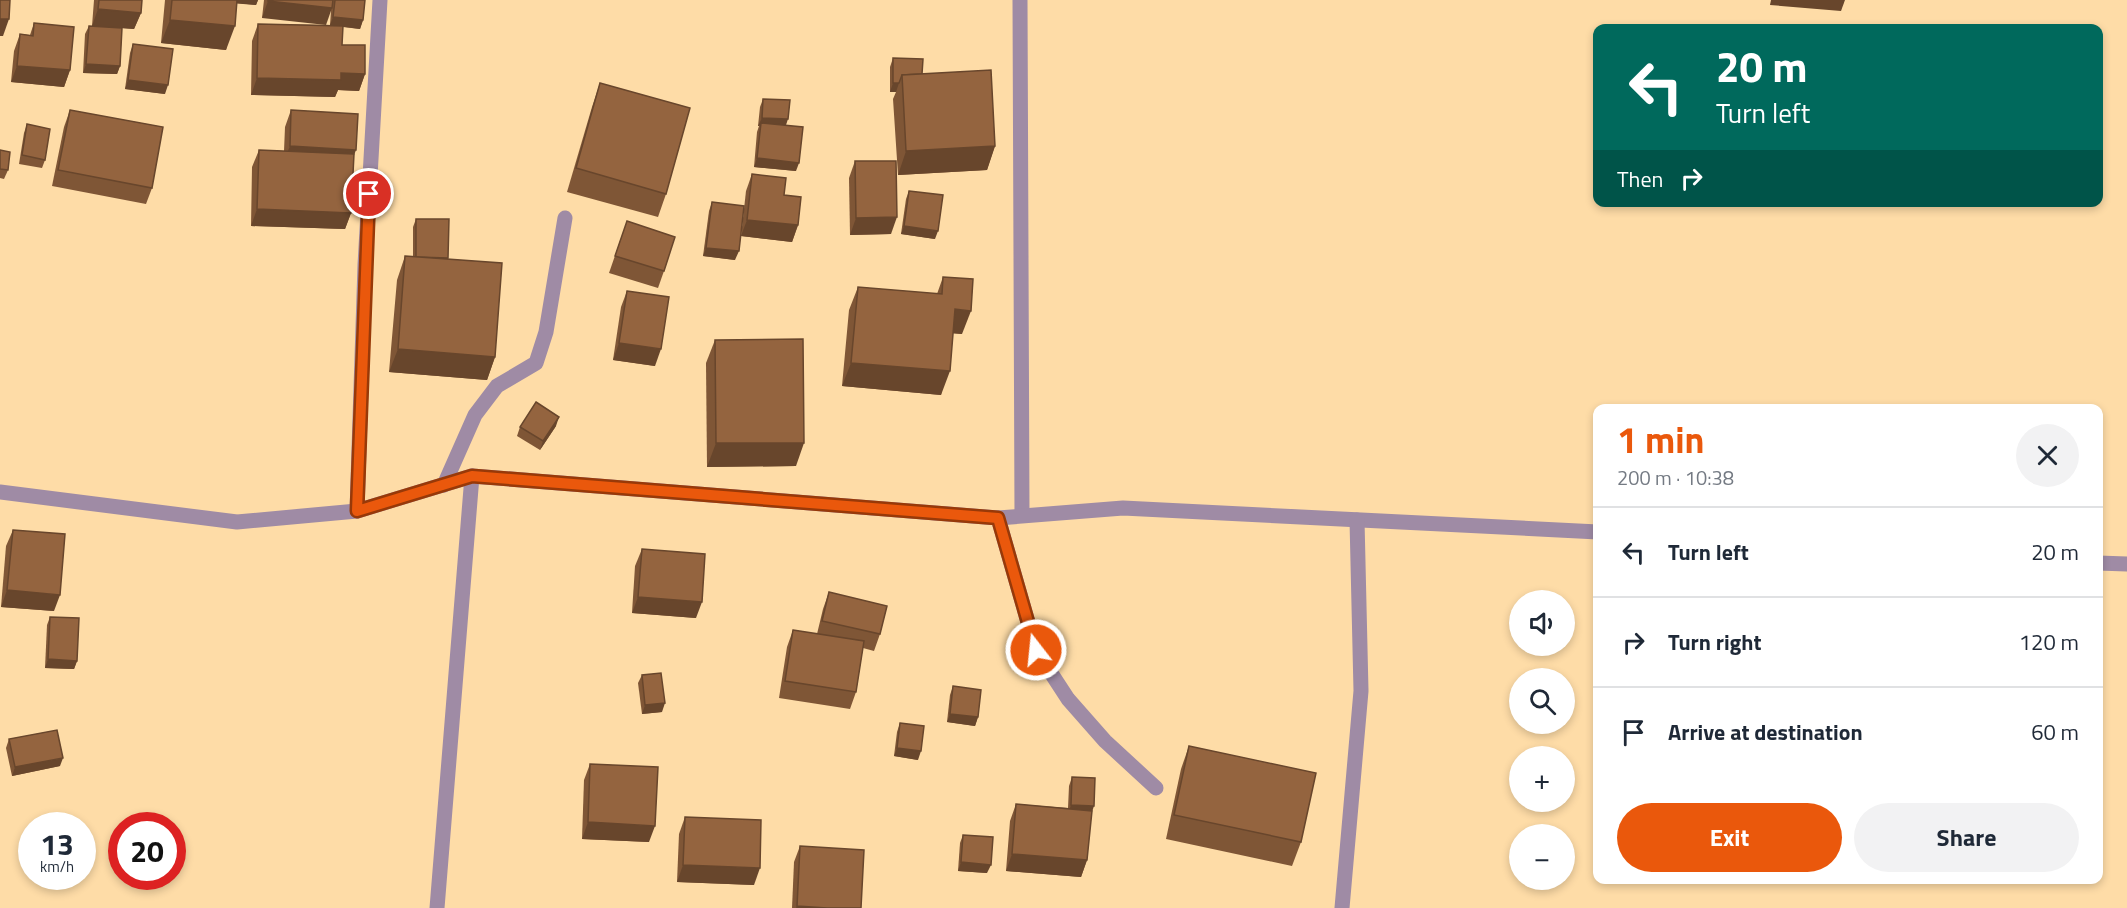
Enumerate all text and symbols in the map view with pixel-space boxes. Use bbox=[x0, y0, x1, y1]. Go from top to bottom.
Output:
text: 20 m bbox=[1716, 34, 1808, 98]
icon: left bbox=[1617, 48, 1695, 126]
text: Turn left bbox=[1716, 92, 1810, 133]
text: Then bbox=[1617, 162, 1663, 196]
icon: right bbox=[1675, 162, 1708, 195]
pin bbox=[343, 168, 394, 219]
icon: arrive bbox=[352, 177, 385, 210]
text: 1 min bbox=[1617, 412, 1704, 467]
button: close bbox=[2016, 424, 2079, 487]
text: 200 m · 10:38 bbox=[1617, 462, 1734, 493]
text: Turn left bbox=[1668, 535, 1749, 569]
text: 20 m bbox=[2031, 535, 2079, 569]
icon: left bbox=[1617, 536, 1650, 569]
map controls bbox=[1509, 590, 1575, 890]
button: sound bbox=[1509, 590, 1575, 656]
position arrow bbox=[1004, 618, 1068, 682]
text: Turn right bbox=[1668, 625, 1762, 659]
text: 120 m bbox=[2019, 625, 2079, 659]
icon: right bbox=[1617, 626, 1650, 659]
button: search bbox=[1509, 668, 1575, 734]
text: Arrive at destination bbox=[1668, 715, 1863, 749]
text: 60 m bbox=[2031, 715, 2079, 749]
icon: arrive bbox=[1617, 716, 1650, 749]
button: + bbox=[1509, 746, 1575, 812]
button: Exit bbox=[1617, 803, 1842, 872]
button: Share bbox=[1854, 803, 2079, 872]
speed limit sign: 20 bbox=[108, 812, 186, 890]
text: 13 bbox=[40, 821, 74, 867]
button: − bbox=[1509, 824, 1575, 890]
text: km/h bbox=[40, 855, 74, 878]

